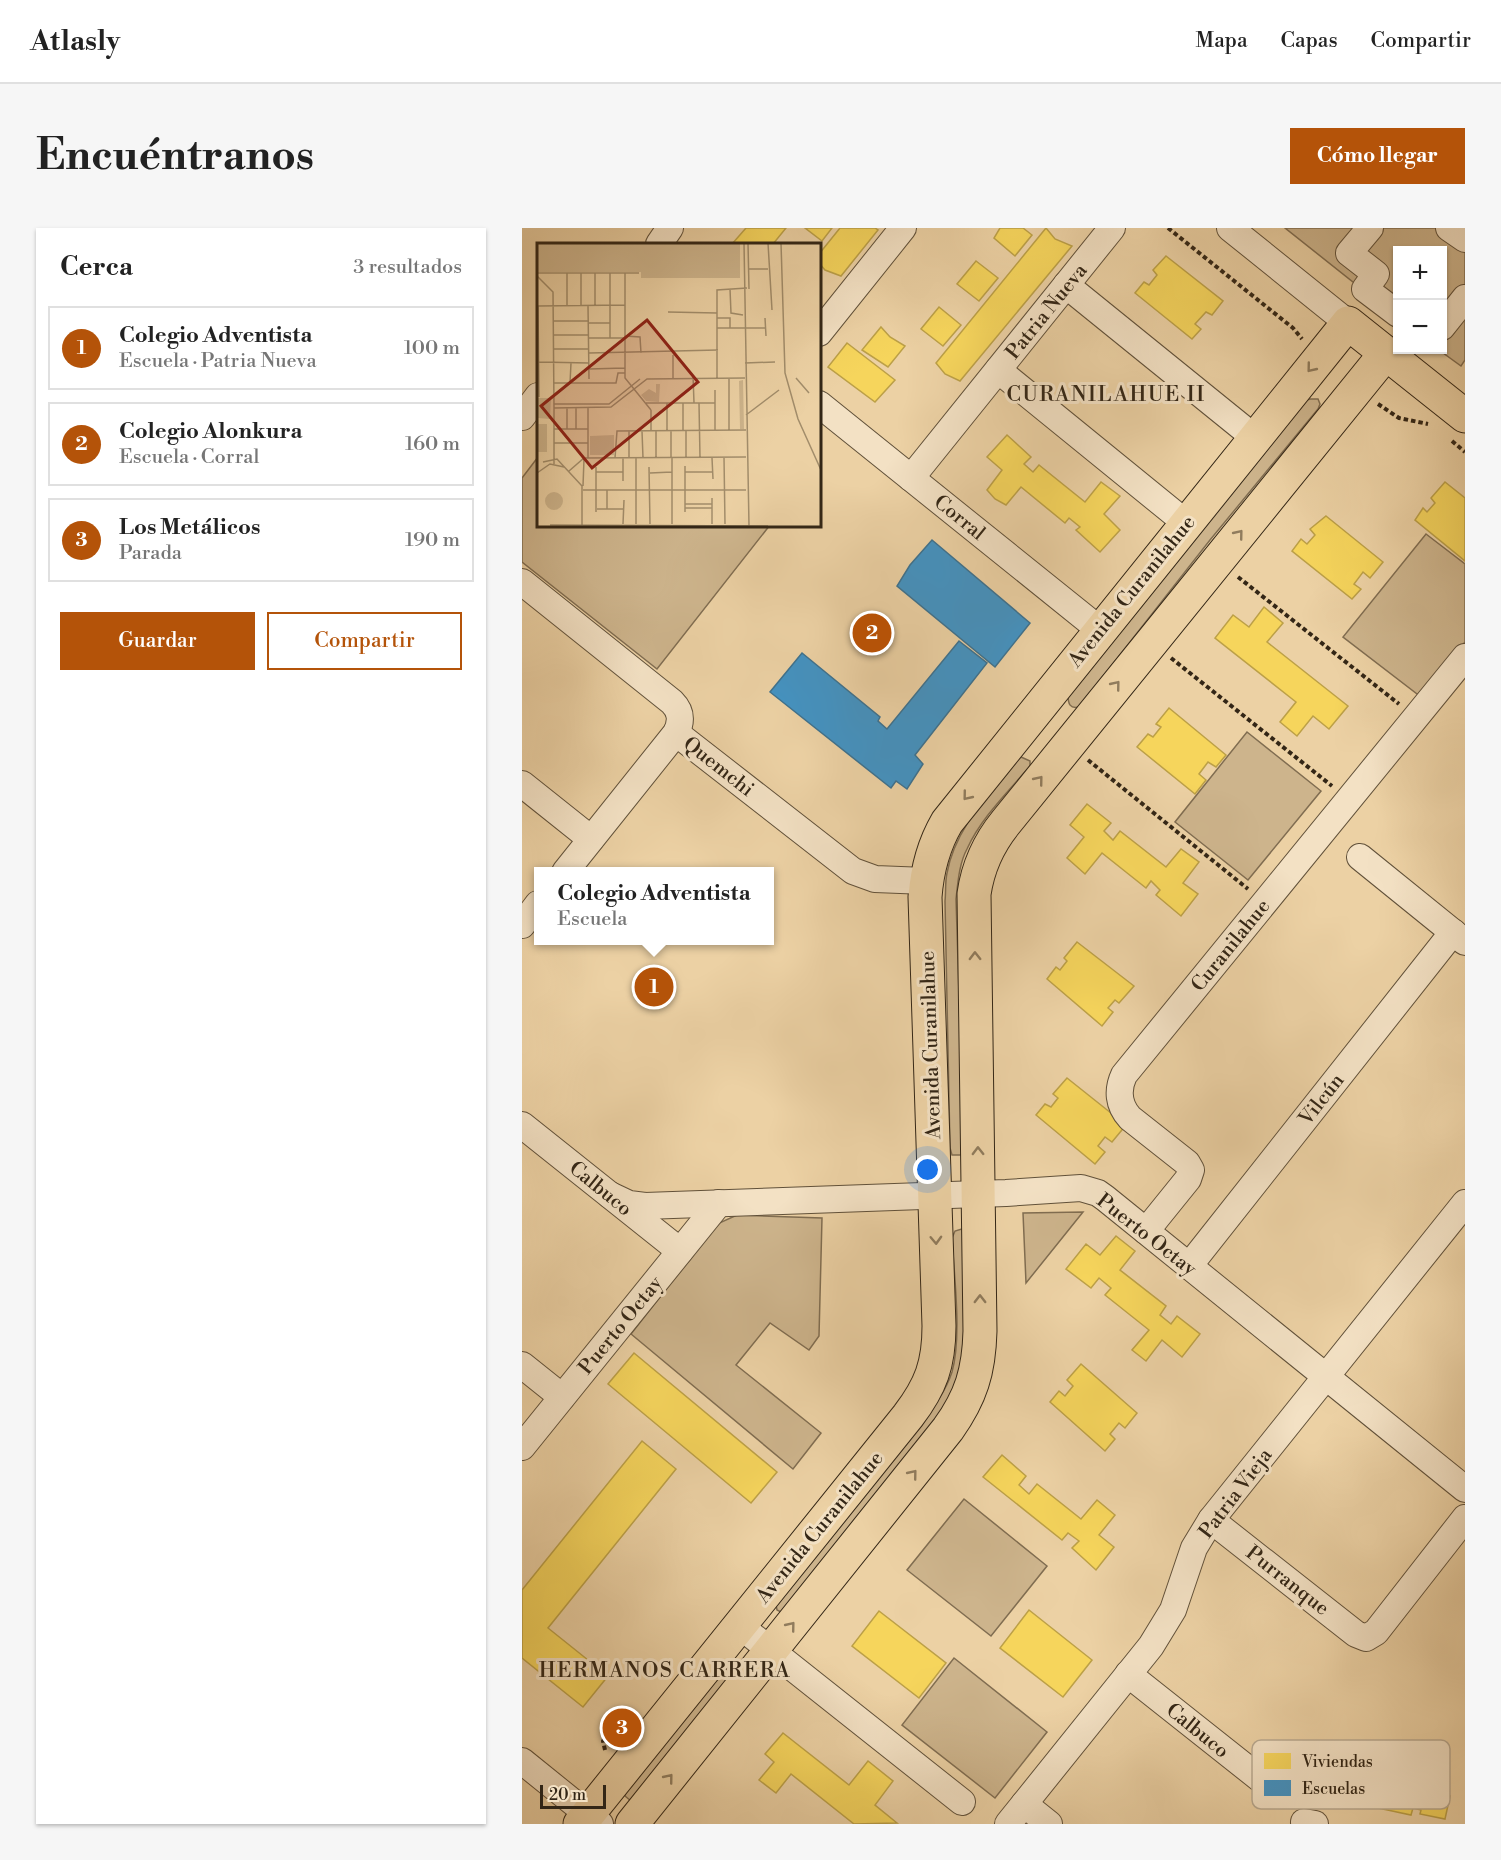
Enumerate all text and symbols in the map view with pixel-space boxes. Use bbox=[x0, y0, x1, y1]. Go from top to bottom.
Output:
text: Atlasly bbox=[30, 24, 120, 59]
text: Mapa bbox=[1196, 28, 1248, 54]
text: Capas bbox=[1281, 28, 1338, 54]
text: Compartir bbox=[1371, 28, 1471, 54]
button: Cómo llegar bbox=[1290, 128, 1465, 184]
text: Encuéntranos bbox=[36, 130, 314, 183]
inset map bbox=[537, 243, 820, 526]
map controls bbox=[1393, 246, 1447, 354]
button: + bbox=[1393, 246, 1447, 300]
text: Cerca bbox=[60, 251, 133, 283]
text: 3 resultados bbox=[353, 255, 462, 280]
street label: Patria Nueva bbox=[1001, 258, 1094, 365]
button: − bbox=[1393, 300, 1447, 354]
text: Colegio Adventista bbox=[119, 322, 313, 349]
text: 1 bbox=[77, 336, 86, 361]
text: 100 m bbox=[404, 336, 460, 361]
text: Escuela · Patria Nueva bbox=[119, 349, 317, 374]
one-way arrow bbox=[1308, 361, 1319, 372]
district label: CURANILAHUE II bbox=[1006, 382, 1206, 408]
text: Colegio Alonkura bbox=[119, 418, 302, 445]
text: 2 bbox=[75, 432, 88, 457]
text: 160 m bbox=[405, 432, 460, 457]
text: Escuela · Corral bbox=[119, 445, 259, 470]
street label: Corral bbox=[928, 490, 990, 546]
street label: Avenida Curanilahue bbox=[1063, 511, 1201, 674]
text: Los Metálicos bbox=[119, 514, 261, 541]
text: 3 bbox=[75, 528, 88, 553]
text: 190 m bbox=[405, 528, 460, 553]
one-way arrow bbox=[1232, 530, 1243, 541]
text: Parada bbox=[119, 541, 182, 566]
pin: 2 bbox=[852, 610, 892, 656]
button: Guardar bbox=[60, 612, 255, 670]
button: Compartir bbox=[267, 612, 462, 670]
one-way arrow bbox=[1109, 681, 1120, 692]
street label: Quemchi bbox=[678, 732, 759, 803]
one-way arrow bbox=[1032, 776, 1043, 787]
one-way arrow bbox=[963, 789, 974, 800]
popup bbox=[534, 867, 774, 945]
text: Colegio Adventista bbox=[557, 880, 751, 907]
street label: Curanilahue bbox=[1186, 895, 1276, 997]
text: Escuela bbox=[557, 907, 627, 932]
street label: Avenida Curanilahue bbox=[916, 950, 947, 1141]
one-way arrow bbox=[969, 951, 981, 960]
pin: 1 bbox=[634, 964, 674, 1010]
street label: Vilcún bbox=[1294, 1069, 1350, 1132]
one-way arrow bbox=[972, 1146, 984, 1155]
your location bbox=[913, 1155, 942, 1184]
street label: Calbuco bbox=[563, 1156, 637, 1222]
street label: Puerto Octay bbox=[1091, 1189, 1201, 1282]
one-way arrow bbox=[930, 1235, 943, 1244]
street label: Puerto Octay bbox=[574, 1271, 669, 1380]
one-way arrow bbox=[974, 1294, 986, 1303]
street label: Patria Vieja bbox=[1194, 1443, 1279, 1544]
street label: Avenida Curanilahue bbox=[751, 1447, 889, 1610]
one-way arrow bbox=[905, 1470, 916, 1481]
street label: Purranque bbox=[1240, 1541, 1334, 1621]
one-way arrow bbox=[783, 1622, 794, 1633]
district label: HERMANOS CARRERA bbox=[539, 1658, 791, 1684]
street label: Calbuco bbox=[1160, 1698, 1234, 1764]
pin: 3 bbox=[602, 1706, 642, 1750]
legend bbox=[1252, 1740, 1450, 1809]
text: Viviendas bbox=[1301, 1752, 1373, 1772]
one-way arrow bbox=[661, 1774, 672, 1785]
text: Escuelas bbox=[1302, 1779, 1365, 1799]
scale bar bbox=[540, 1782, 606, 1810]
text: 20 m bbox=[549, 1785, 586, 1805]

